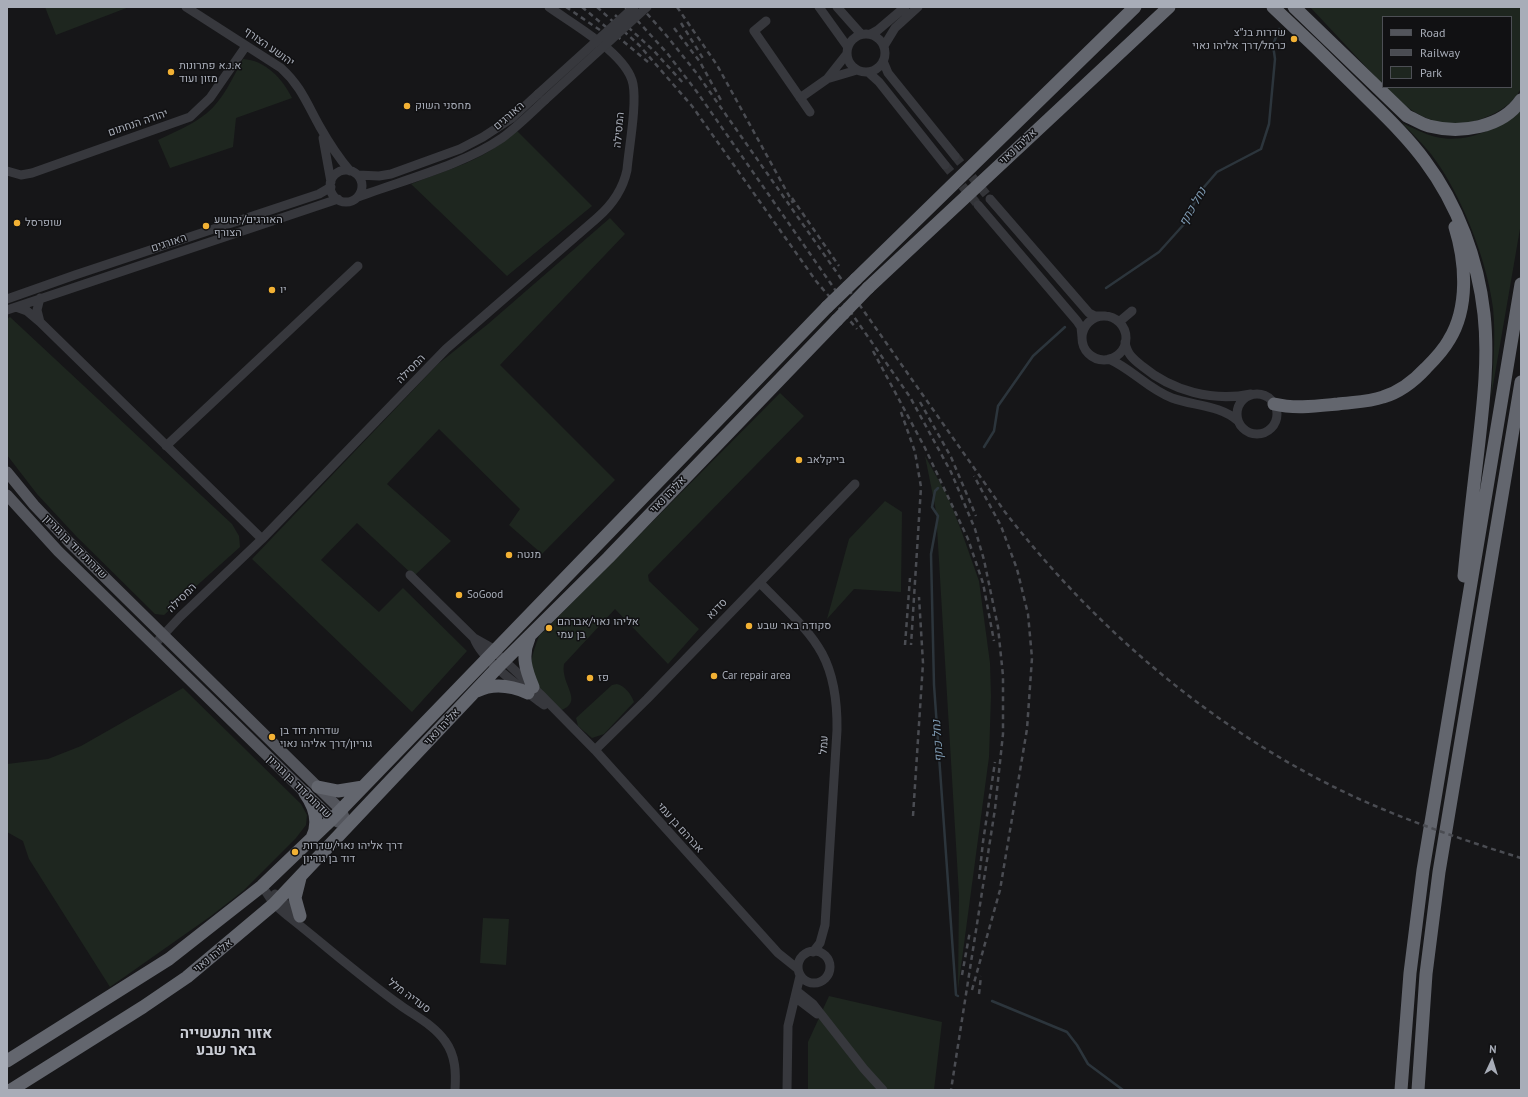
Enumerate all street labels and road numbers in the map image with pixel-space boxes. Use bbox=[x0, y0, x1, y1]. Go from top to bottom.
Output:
street label: יהושע הצורף bbox=[241, 25, 297, 69]
street label: האורגים bbox=[491, 99, 527, 133]
street label: יהודה הנחתום bbox=[106, 107, 170, 139]
street label: המסילה bbox=[611, 112, 627, 148]
street label: אליהו נאוי bbox=[997, 126, 1039, 168]
street label: האורגים bbox=[149, 231, 189, 255]
street label: המסילה bbox=[394, 352, 428, 386]
street label: אליהו נאוי bbox=[647, 474, 689, 516]
street label: שדרות דוד בן גוריון bbox=[40, 512, 110, 582]
street label: המסילה bbox=[165, 581, 199, 615]
street label: סדנא bbox=[704, 596, 730, 622]
street label: אליהו נאוי bbox=[421, 706, 463, 748]
street label: עמל bbox=[817, 735, 831, 755]
street label: שדרות דוד בן גוריון bbox=[264, 753, 334, 821]
street label: אברהם בן עמי bbox=[654, 800, 706, 856]
street label: אליהו נאוי bbox=[191, 936, 235, 976]
street label: סעדיה מלל bbox=[385, 976, 433, 1016]

